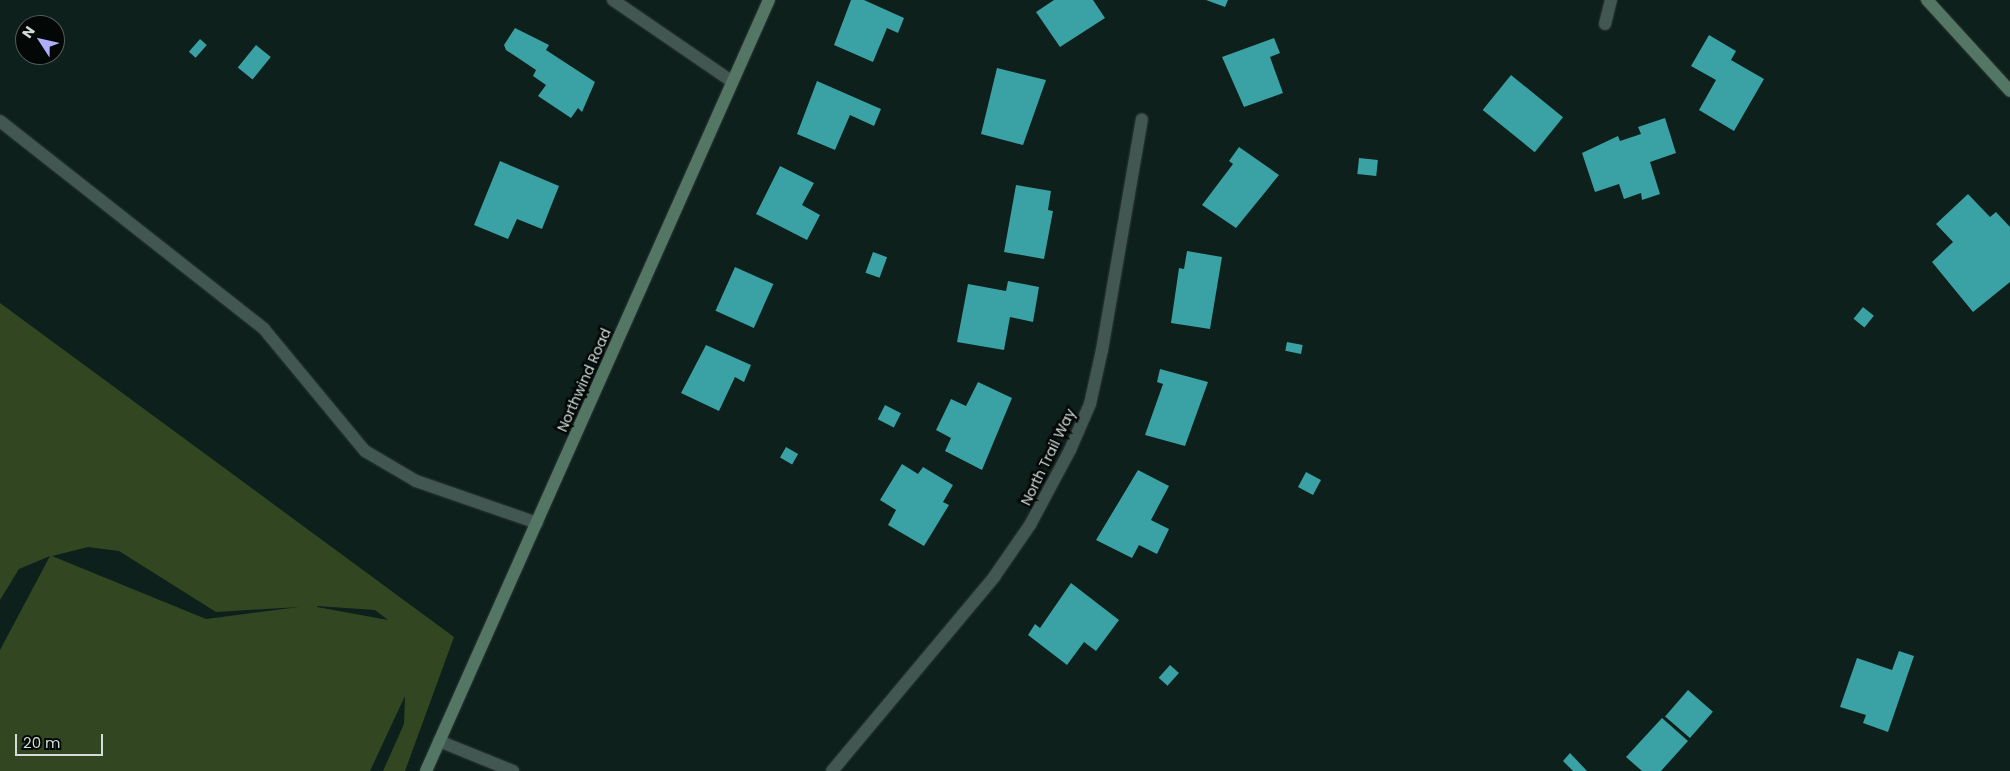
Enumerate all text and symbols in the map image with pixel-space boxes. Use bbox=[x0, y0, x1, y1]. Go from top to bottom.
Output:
north arrow bbox=[15, 15, 65, 65]
text: N bbox=[17, 22, 40, 42]
street label: Northwind Road bbox=[554, 326, 614, 434]
street label: North Trail Way bbox=[1017, 406, 1079, 508]
scale bar bbox=[18, 724, 105, 756]
text: 20 m bbox=[23, 732, 61, 753]

